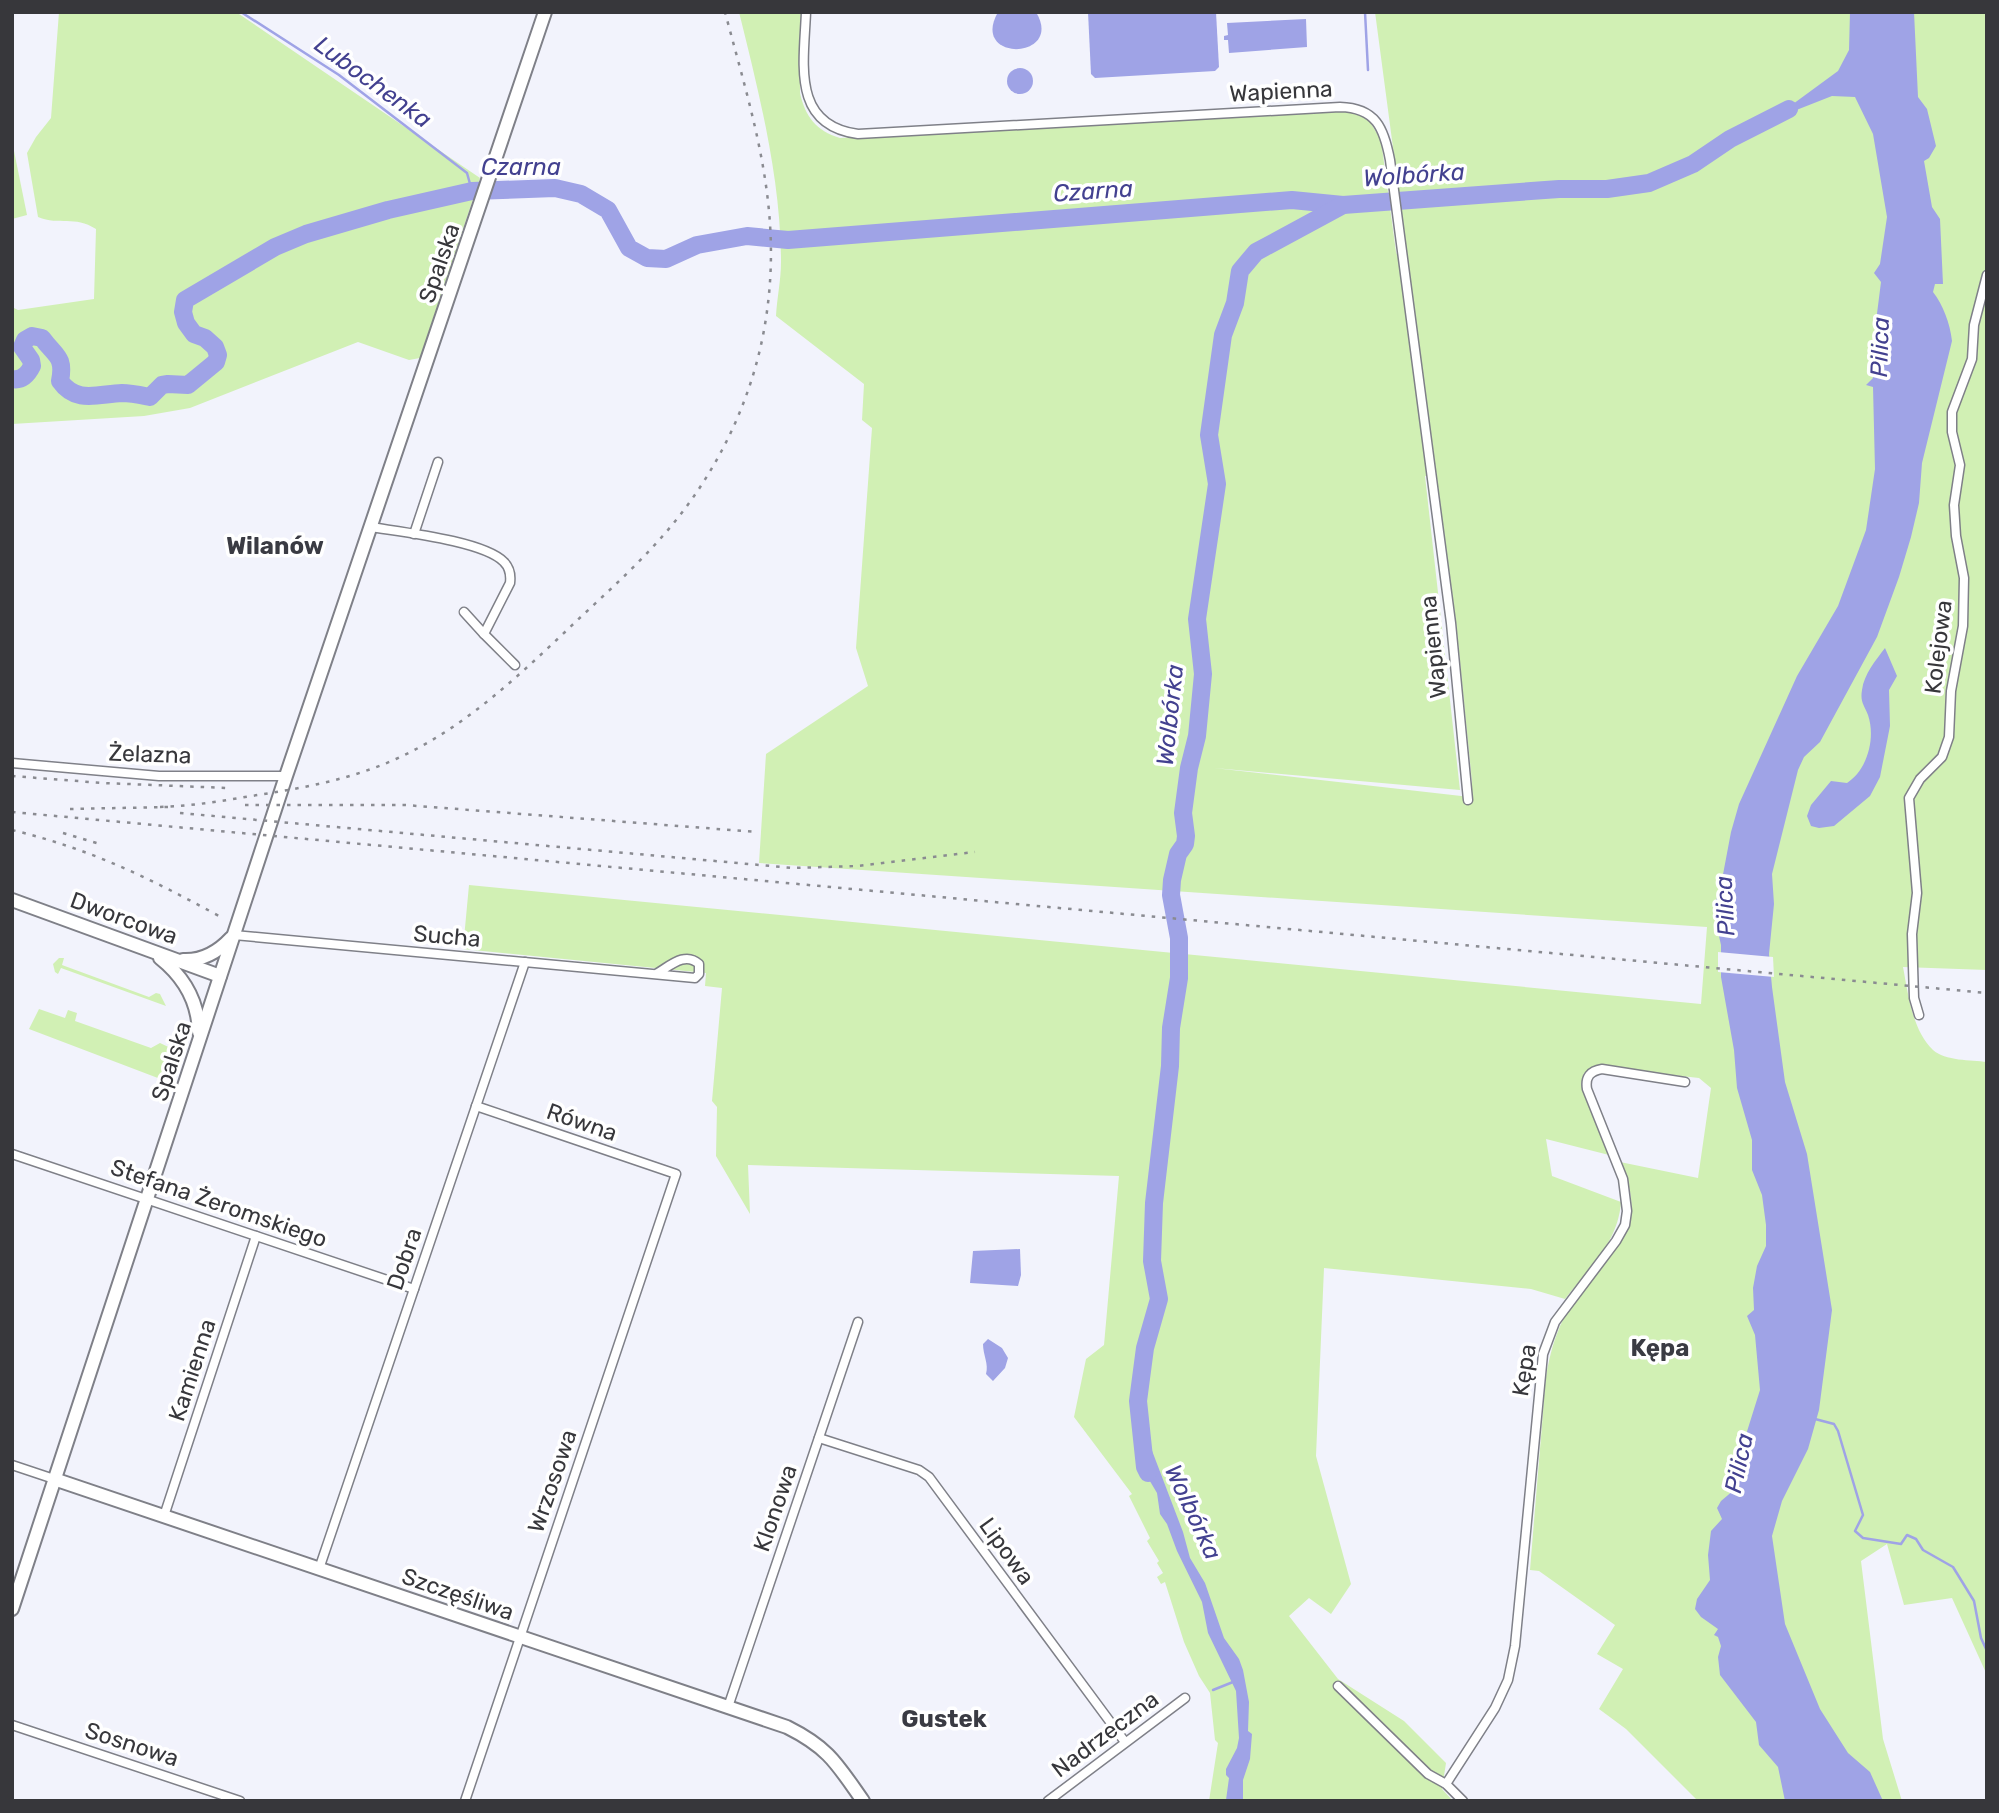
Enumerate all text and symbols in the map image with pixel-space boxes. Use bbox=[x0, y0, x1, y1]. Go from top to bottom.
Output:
water label: Lubochenka bbox=[309, 30, 437, 134]
street label: Wapienna bbox=[1229, 74, 1333, 108]
water label: Czarna bbox=[481, 153, 561, 181]
water label: Wolbórka bbox=[1362, 157, 1466, 193]
water label: Czarna bbox=[1052, 174, 1134, 208]
street label: Spalska bbox=[412, 220, 466, 306]
water label: Pilica bbox=[1865, 316, 1895, 378]
district label: Wilanów bbox=[226, 532, 324, 560]
street label: Wapienna bbox=[1414, 594, 1452, 700]
street label: Kolejowa bbox=[1918, 598, 1958, 696]
water label: Wolbórka bbox=[1151, 663, 1189, 767]
street label: Żelazna bbox=[108, 739, 192, 769]
water label: Pilica bbox=[1709, 875, 1741, 937]
street label: Dworcowa bbox=[67, 886, 181, 950]
street label: Sucha bbox=[412, 919, 482, 953]
street label: Spalska bbox=[145, 1018, 197, 1104]
street label: Równa bbox=[543, 1097, 621, 1147]
street label: Stefana Żeromskiego bbox=[107, 1153, 331, 1253]
street label: Dobra bbox=[380, 1224, 428, 1294]
street label: Kamienna bbox=[162, 1315, 222, 1425]
district label: Kępa bbox=[1631, 1334, 1689, 1362]
street label: Kępa bbox=[1506, 1342, 1542, 1398]
street label: Wrzosowa bbox=[521, 1426, 583, 1536]
water label: Pilica bbox=[1719, 1431, 1759, 1495]
water label: Wolbórka bbox=[1159, 1460, 1227, 1564]
street label: Klonowa bbox=[747, 1461, 803, 1555]
street label: Lipowa bbox=[973, 1512, 1041, 1590]
street label: Szczęśliwa bbox=[398, 1562, 518, 1626]
street label: Nadrzeczna bbox=[1046, 1685, 1164, 1783]
district label: Gustek bbox=[901, 1705, 987, 1733]
street label: Sosnowa bbox=[82, 1716, 182, 1772]

